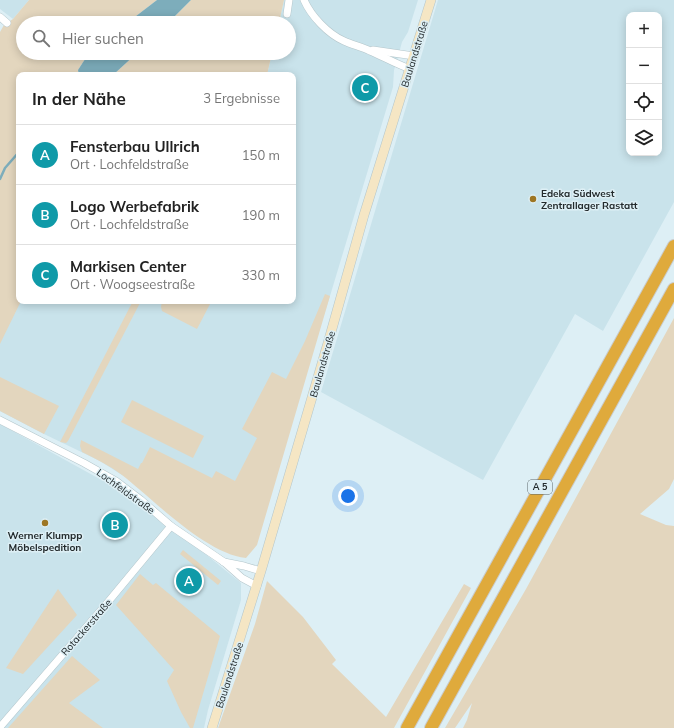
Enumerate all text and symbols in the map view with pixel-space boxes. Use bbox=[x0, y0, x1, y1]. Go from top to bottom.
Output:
map controls bbox=[626, 12, 662, 156]
button: + bbox=[626, 12, 662, 48]
search box bbox=[16, 16, 296, 60]
street label: Baulandstraße bbox=[398, 19, 431, 89]
icon: search bbox=[30, 27, 52, 49]
text: Hier suchen bbox=[62, 29, 144, 48]
button: − bbox=[626, 48, 662, 84]
pin: C bbox=[352, 73, 378, 103]
button: locate bbox=[626, 84, 662, 120]
text: In der Nähe bbox=[32, 88, 126, 109]
text: 3 Ergebnisse bbox=[203, 90, 280, 106]
button: layers bbox=[626, 120, 662, 156]
text: Fensterbau Ullrich bbox=[70, 137, 200, 156]
text: A bbox=[40, 147, 50, 163]
text: 150 m bbox=[242, 147, 280, 163]
text: Ort · Lochfeldstraße bbox=[70, 156, 189, 172]
place label: Edeka Südwest Zentrallager Rastatt bbox=[541, 187, 638, 212]
marker: Edeka Südwest Zentrallager Rastatt bbox=[528, 194, 538, 204]
text: Logo Werbefabrik bbox=[70, 197, 199, 216]
text: B bbox=[41, 207, 49, 223]
text: 190 m bbox=[242, 207, 280, 223]
text: Ort · Lochfeldstraße bbox=[70, 216, 189, 232]
text: Markisen Center bbox=[70, 257, 186, 276]
text: C bbox=[41, 267, 49, 283]
text: 330 m bbox=[242, 267, 280, 283]
text: Ort · Woogseestraße bbox=[70, 276, 195, 292]
street label: Baulandstraße bbox=[307, 329, 338, 399]
street label: Lochfeldstraße bbox=[94, 466, 157, 517]
road number: A 5 bbox=[528, 480, 552, 494]
your location bbox=[338, 486, 358, 506]
pin: B bbox=[102, 510, 128, 540]
marker: Werner Klumpp Möbelspedition bbox=[40, 518, 50, 528]
place label: Werner Klumpp Möbelspedition bbox=[8, 529, 82, 554]
pin: A bbox=[176, 566, 202, 596]
street label: Rotackerstraße bbox=[58, 596, 114, 658]
street label: Baulandstraße bbox=[213, 641, 246, 710]

